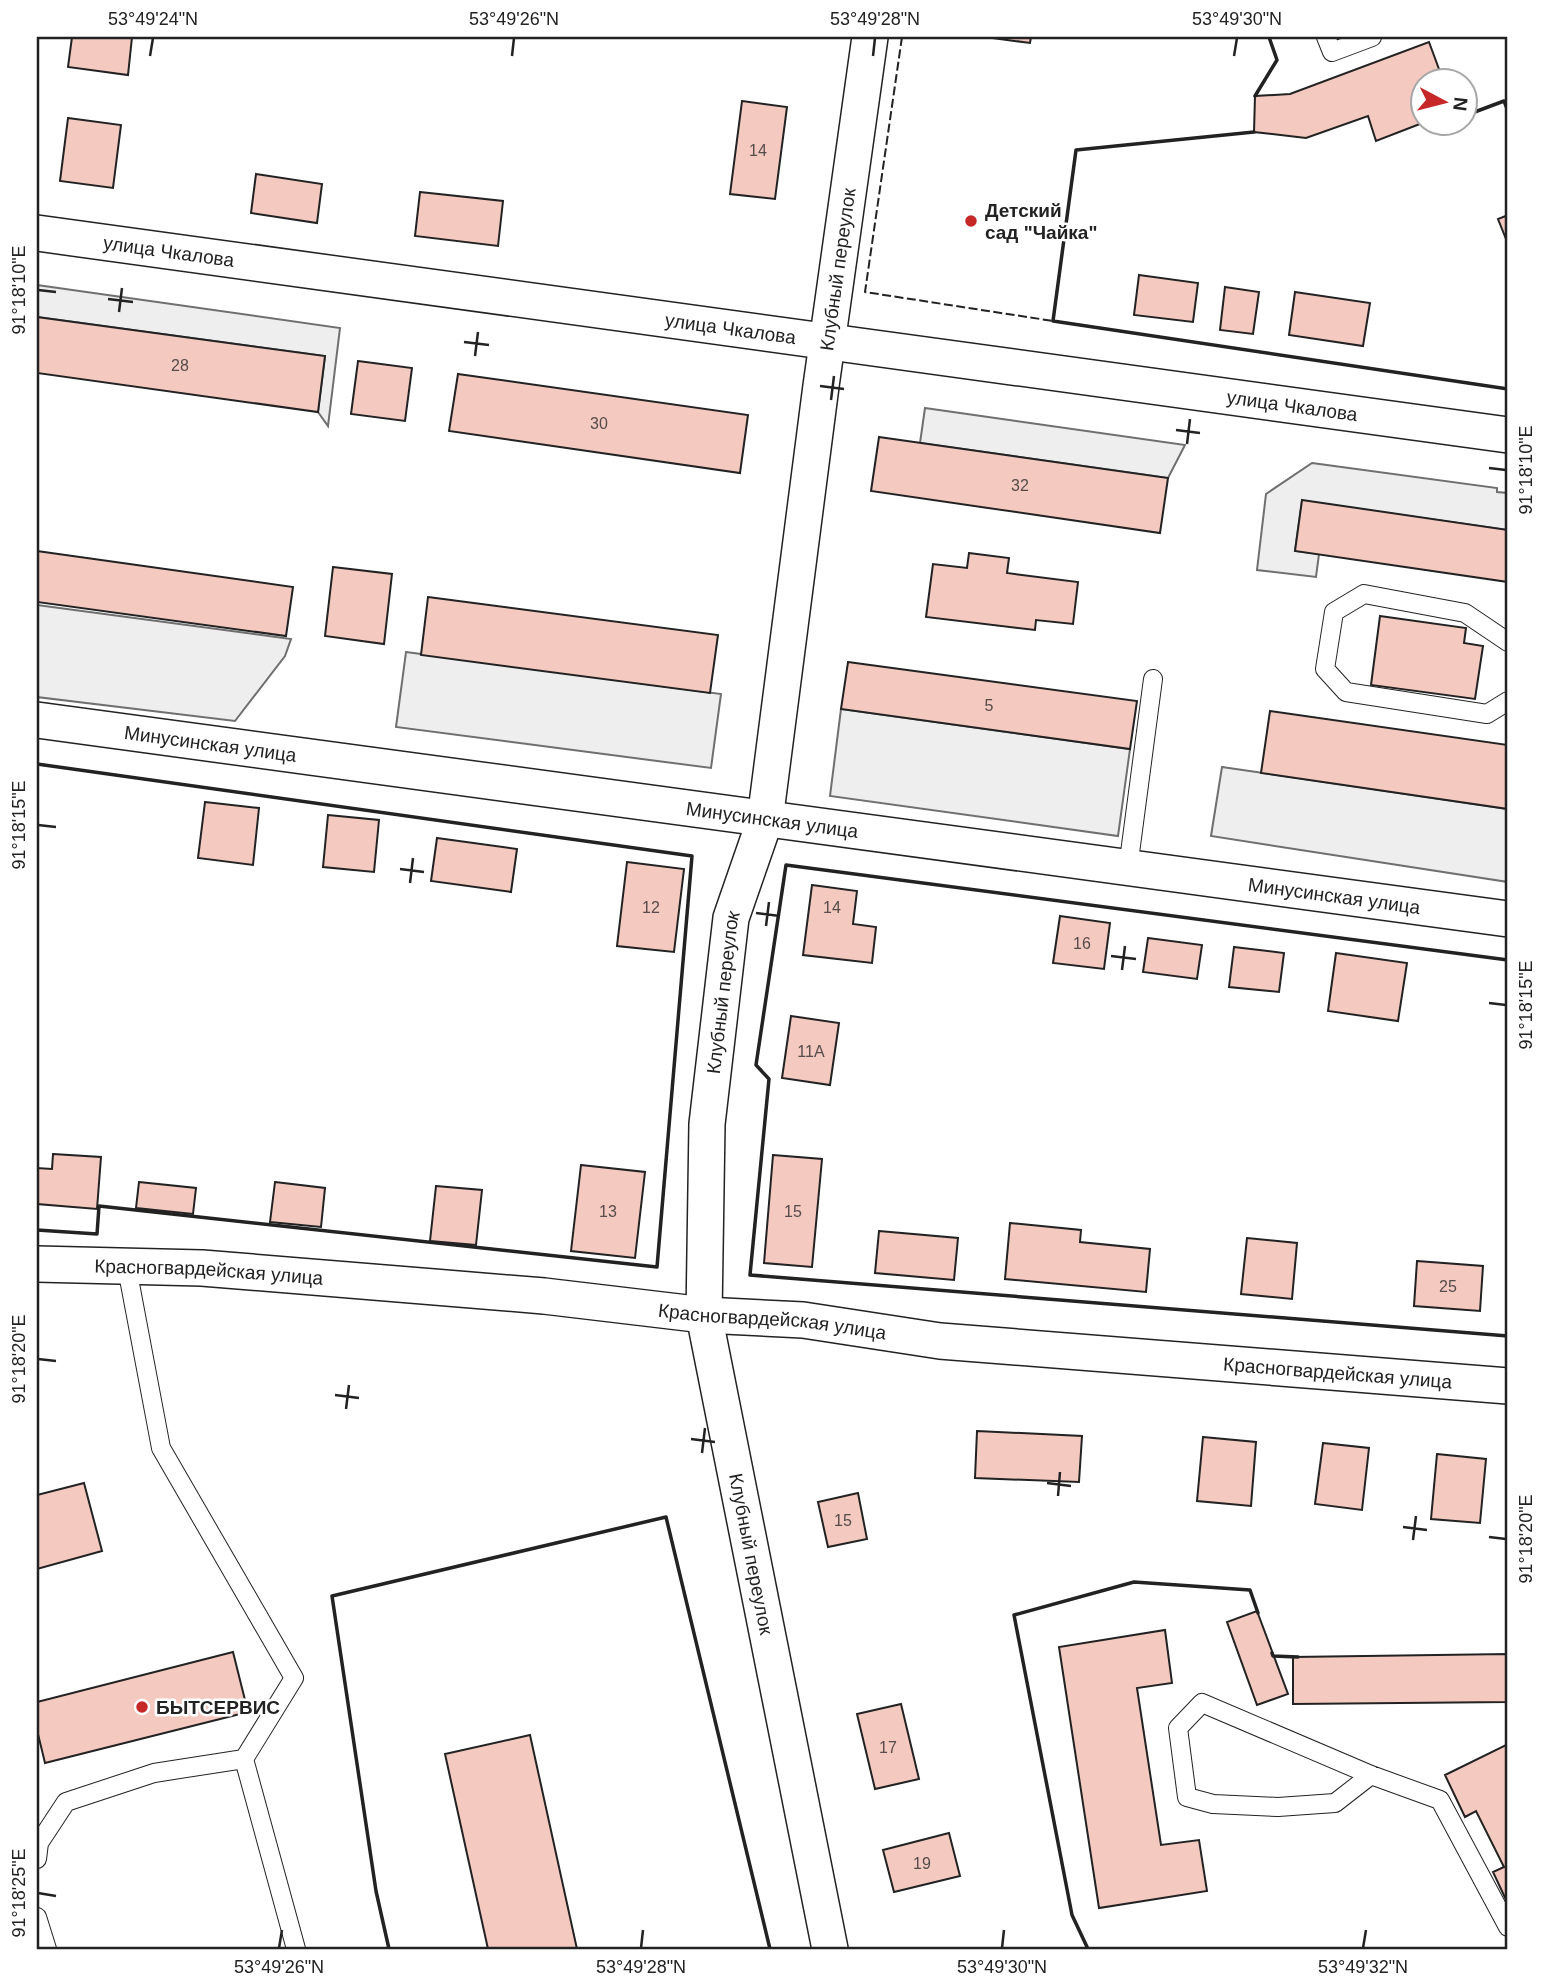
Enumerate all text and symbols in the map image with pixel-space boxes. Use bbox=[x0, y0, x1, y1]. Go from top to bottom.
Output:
text: 53°49'24"N bbox=[108, 9, 198, 29]
text: 53°49'26"N bbox=[469, 9, 559, 29]
text: 53°49'28"N bbox=[830, 9, 920, 29]
text: 53°49'30"N bbox=[1192, 9, 1282, 29]
north arrow bbox=[1408, 66, 1478, 136]
text: N bbox=[1449, 96, 1472, 112]
house number: 14 bbox=[749, 142, 767, 159]
street label: Клубный переулок bbox=[816, 186, 859, 352]
place label: Детский сад "Чайка" bbox=[985, 200, 1097, 243]
marker: Детский сад "Чайка" bbox=[963, 213, 979, 229]
street label: улица Чкалова bbox=[102, 232, 236, 271]
text: 91°18'10"E bbox=[9, 245, 29, 335]
street label: улица Чкалова bbox=[664, 309, 798, 348]
house number: 28 bbox=[171, 357, 189, 374]
street label: улица Чкалова bbox=[1225, 386, 1359, 425]
house number: 30 bbox=[590, 415, 608, 432]
text: 91°18'10"E bbox=[1516, 425, 1536, 515]
house number: 32 bbox=[1011, 477, 1029, 494]
house number: 5 bbox=[985, 697, 994, 714]
street label: Минусинская улица bbox=[123, 721, 298, 766]
text: 91°18'15"E bbox=[9, 780, 29, 870]
street label: Минусинская улица bbox=[685, 797, 860, 842]
street label: Минусинская улица bbox=[1247, 873, 1422, 918]
house number: 12 bbox=[642, 899, 660, 916]
house number: 14 bbox=[823, 899, 841, 916]
street label: Клубный переулок bbox=[702, 907, 743, 1075]
house number: 16 bbox=[1073, 935, 1091, 952]
text: 91°18'15"E bbox=[1516, 960, 1536, 1050]
house number: 11А bbox=[797, 1043, 825, 1060]
house number: 13 bbox=[599, 1203, 617, 1220]
house number: 15 bbox=[784, 1203, 802, 1220]
street label: Красногвардейская улица bbox=[94, 1255, 324, 1288]
house number: 25 bbox=[1439, 1278, 1457, 1295]
street label: Красногвардейская улица bbox=[657, 1299, 888, 1343]
text: 91°18'20"E bbox=[9, 1314, 29, 1404]
street label: Красногвардейская улица bbox=[1223, 1353, 1453, 1392]
street label: Клубный переулок bbox=[725, 1472, 777, 1637]
text: 91°18'20"E bbox=[1516, 1494, 1536, 1584]
house number: 15 bbox=[834, 1512, 852, 1529]
place label: БЫТСЕРВИС bbox=[156, 1697, 280, 1718]
marker: БЫТСЕРВИС bbox=[134, 1699, 150, 1715]
house number: 17 bbox=[879, 1739, 897, 1756]
text: 91°18'25"E bbox=[9, 1848, 29, 1938]
house number: 19 bbox=[913, 1855, 931, 1872]
text: 53°49'26"N bbox=[234, 1957, 324, 1977]
text: 53°49'28"N bbox=[596, 1957, 686, 1977]
text: 53°49'30"N bbox=[957, 1957, 1047, 1977]
text: 53°49'32"N bbox=[1318, 1957, 1408, 1977]

